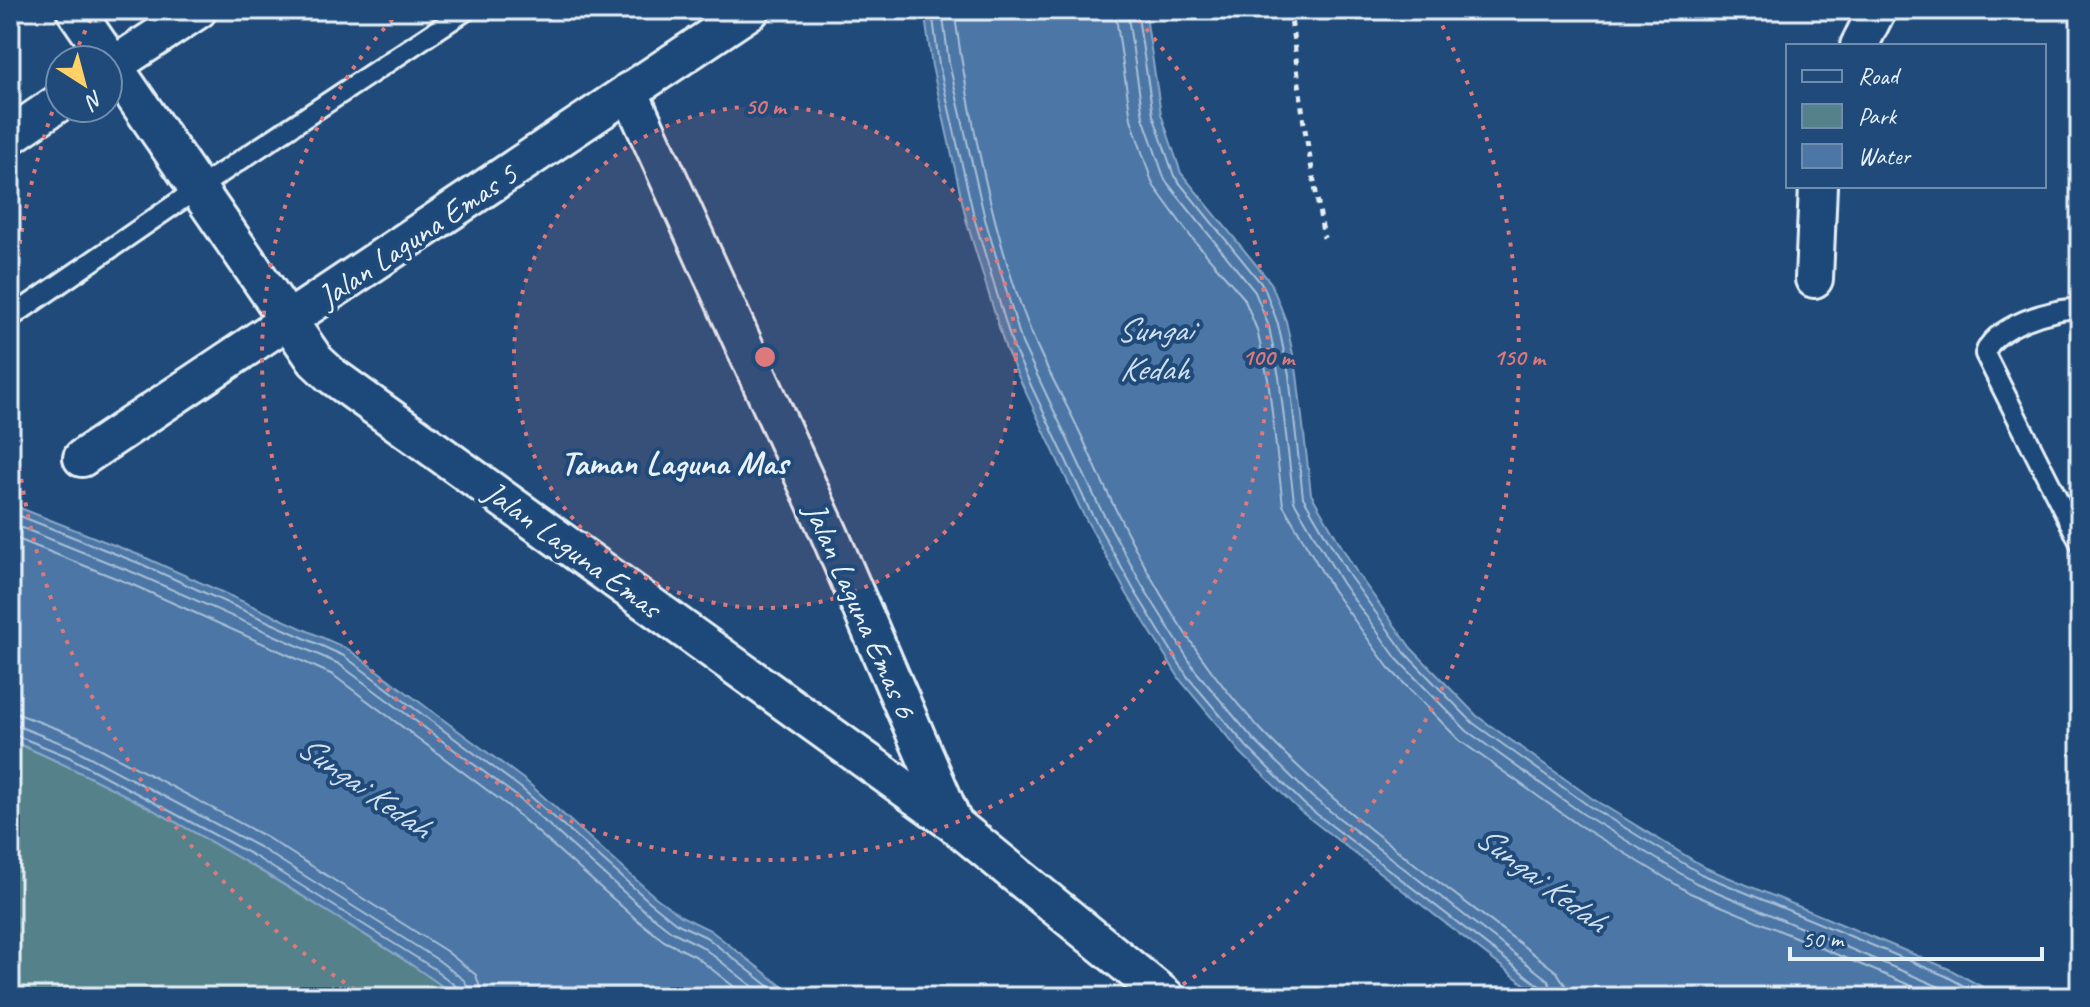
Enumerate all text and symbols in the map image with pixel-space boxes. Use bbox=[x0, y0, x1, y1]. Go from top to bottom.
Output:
north arrow bbox=[44, 44, 124, 124]
legend bbox=[1786, 44, 2046, 188]
text: Road bbox=[1858, 61, 1902, 91]
text: N bbox=[79, 84, 109, 117]
text: 50 m bbox=[745, 91, 788, 121]
text: Park bbox=[1858, 101, 1898, 131]
text: Water bbox=[1858, 141, 1913, 171]
street label: Jalan Laguna Emas 5 bbox=[308, 153, 526, 318]
water label: Sungai Kedah bbox=[1116, 308, 1201, 390]
text: 100 m bbox=[1242, 342, 1296, 372]
text: 150 m bbox=[1493, 342, 1547, 372]
centre of rings bbox=[751, 343, 779, 371]
district label: Taman Laguna Mas bbox=[560, 441, 791, 484]
street label: Jalan Laguna Emas bbox=[474, 470, 672, 629]
street label: Jalan Laguna Emas 6 bbox=[794, 494, 927, 726]
water label: Sungai Kedah bbox=[290, 725, 442, 849]
water label: Sungai Kedah bbox=[1467, 815, 1618, 943]
scale bar bbox=[1790, 911, 2042, 961]
text: 50 m bbox=[1802, 924, 1845, 954]

